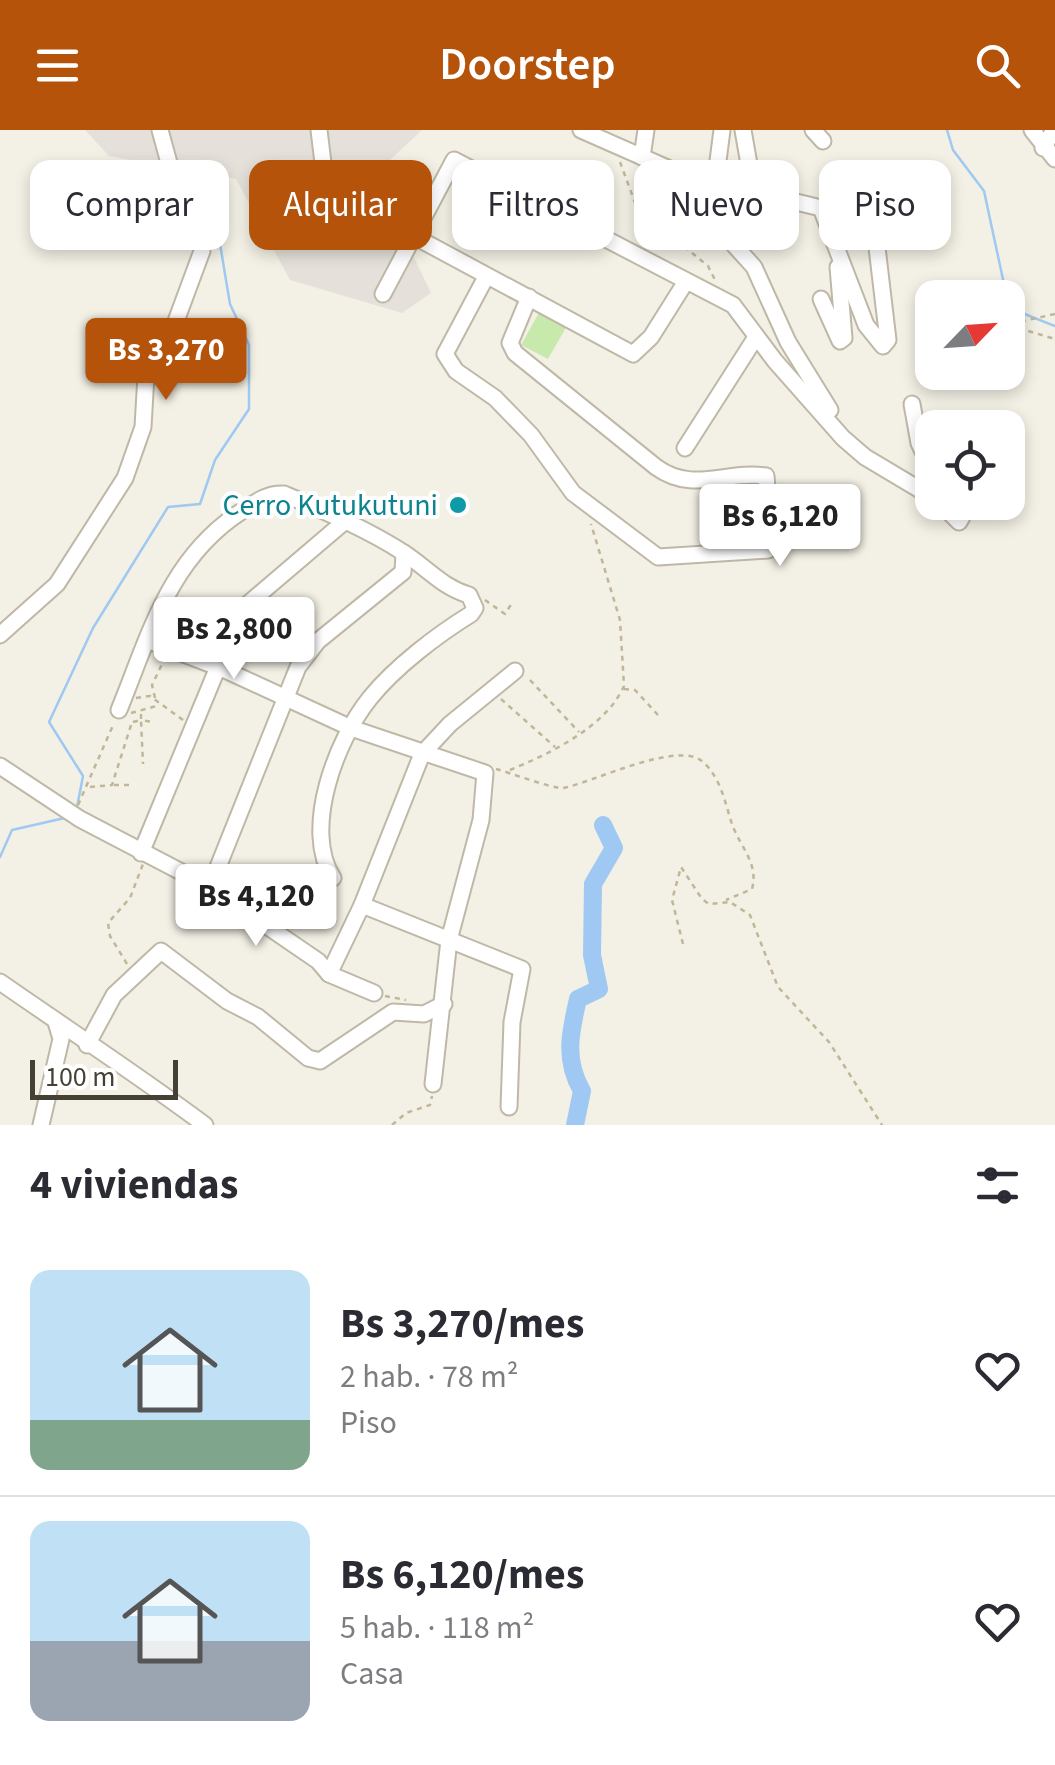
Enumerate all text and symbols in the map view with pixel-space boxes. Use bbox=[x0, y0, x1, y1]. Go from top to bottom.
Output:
text: Doorstep bbox=[439, 33, 616, 97]
icon: menu bbox=[30, 38, 85, 93]
icon: search bbox=[970, 38, 1025, 93]
chip: Comprar bbox=[30, 160, 229, 250]
chip: Alquilar bbox=[249, 160, 432, 250]
chip: Filtros bbox=[452, 160, 614, 250]
chip: Nuevo bbox=[634, 160, 799, 250]
chip: Piso bbox=[819, 160, 951, 250]
north arrow bbox=[915, 280, 1025, 390]
map controls bbox=[915, 280, 1025, 520]
pin: Bs 3,270 bbox=[63, 318, 269, 403]
text: Bs 3,270 bbox=[107, 327, 225, 373]
button: locate bbox=[915, 410, 1025, 520]
place label: Cerro Kutukutuni bbox=[222, 484, 438, 527]
pin: Bs 6,120 bbox=[677, 484, 883, 569]
text: Bs 6,120 bbox=[721, 493, 839, 539]
marker: Cerro Kutukutuni bbox=[447, 494, 469, 516]
pin: Bs 2,800 bbox=[131, 597, 337, 682]
text: Bs 2,800 bbox=[175, 606, 293, 652]
pin: Bs 4,120 bbox=[153, 864, 359, 949]
text: Bs 4,120 bbox=[197, 873, 315, 919]
scale bar bbox=[30, 1055, 178, 1100]
text: 100 m bbox=[45, 1057, 116, 1097]
text: 4 viviendas bbox=[30, 1155, 238, 1215]
icon: filters bbox=[970, 1158, 1025, 1213]
text: Bs 3,270/mes bbox=[340, 1294, 584, 1354]
icon: home bbox=[110, 1310, 230, 1430]
icon: heart bbox=[970, 1343, 1025, 1398]
text: 2 hab. · 78 m² bbox=[340, 1354, 518, 1400]
text: Piso bbox=[340, 1400, 397, 1446]
text: Bs 6,120/mes bbox=[340, 1545, 584, 1605]
icon: home bbox=[110, 1561, 230, 1681]
icon: heart bbox=[970, 1594, 1025, 1649]
text: 5 hab. · 118 m² bbox=[340, 1605, 534, 1651]
text: Casa bbox=[340, 1651, 404, 1697]

